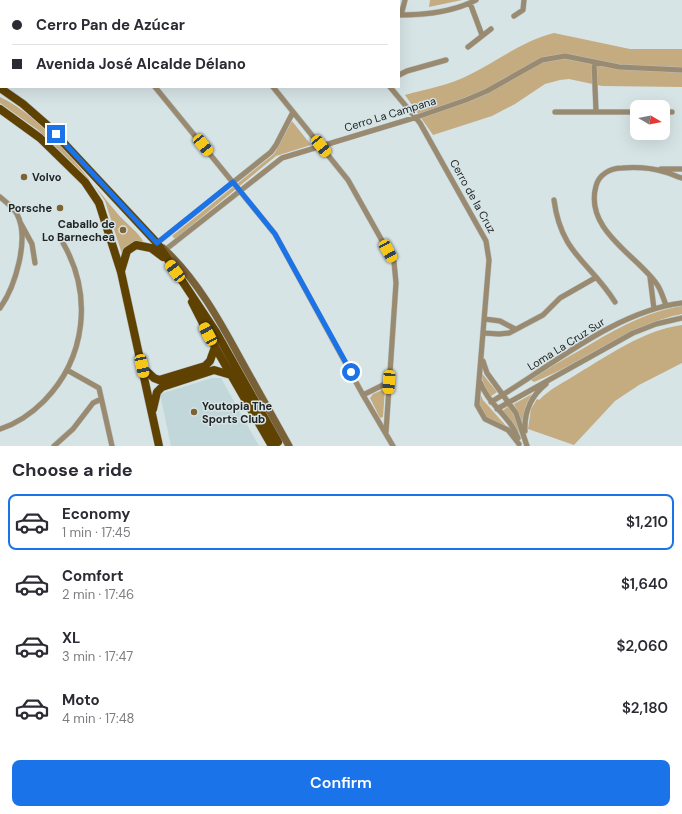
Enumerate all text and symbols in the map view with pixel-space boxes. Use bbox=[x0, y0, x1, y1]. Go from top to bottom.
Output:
text: Cerro Pan de Azúcar bbox=[36, 15, 185, 35]
text: Avenida José Alcalde Délano bbox=[36, 54, 246, 74]
street label: Cerro La Campana bbox=[342, 93, 438, 135]
north arrow bbox=[630, 100, 670, 140]
map controls bbox=[630, 100, 670, 140]
route end bbox=[47, 125, 65, 143]
car bbox=[191, 132, 215, 158]
car bbox=[309, 133, 333, 159]
street label: Cerro de la Cruz bbox=[447, 157, 499, 235]
place label: Volvo bbox=[32, 170, 62, 184]
marker: Volvo bbox=[19, 172, 29, 182]
place label: Porsche bbox=[8, 201, 52, 215]
marker: Porsche bbox=[55, 203, 65, 213]
place label: Caballo de Lo Barnechea bbox=[42, 217, 115, 244]
marker: Caballo de Lo Barnechea bbox=[118, 225, 128, 235]
car bbox=[377, 238, 399, 264]
car bbox=[163, 258, 187, 284]
street label: Loma La Cruz Sur bbox=[525, 315, 607, 373]
car bbox=[197, 321, 219, 347]
car bbox=[134, 353, 150, 379]
route start bbox=[342, 363, 360, 381]
car bbox=[382, 370, 396, 394]
place label: Youtopia The Sports Club bbox=[202, 399, 272, 426]
marker: Youtopia The Sports Club bbox=[189, 407, 199, 417]
text: Choose a ride bbox=[12, 458, 133, 482]
icon: car bbox=[14, 504, 50, 540]
text: Economy bbox=[62, 504, 130, 524]
text: $1,210 bbox=[626, 512, 668, 532]
text: 1 min · 17:45 bbox=[62, 524, 131, 541]
icon: car bbox=[14, 566, 50, 602]
text: Comfort bbox=[62, 566, 123, 586]
text: $1,640 bbox=[621, 574, 668, 594]
text: 2 min · 17:46 bbox=[62, 586, 134, 603]
icon: car bbox=[14, 628, 50, 664]
text: XL bbox=[62, 628, 80, 648]
text: $2,060 bbox=[617, 636, 668, 656]
text: 3 min · 17:47 bbox=[62, 648, 133, 665]
icon: car bbox=[14, 690, 50, 726]
text: Moto bbox=[62, 690, 100, 710]
text: $2,180 bbox=[622, 698, 668, 718]
text: 4 min · 17:48 bbox=[62, 710, 134, 727]
button: Confirm bbox=[12, 760, 670, 806]

